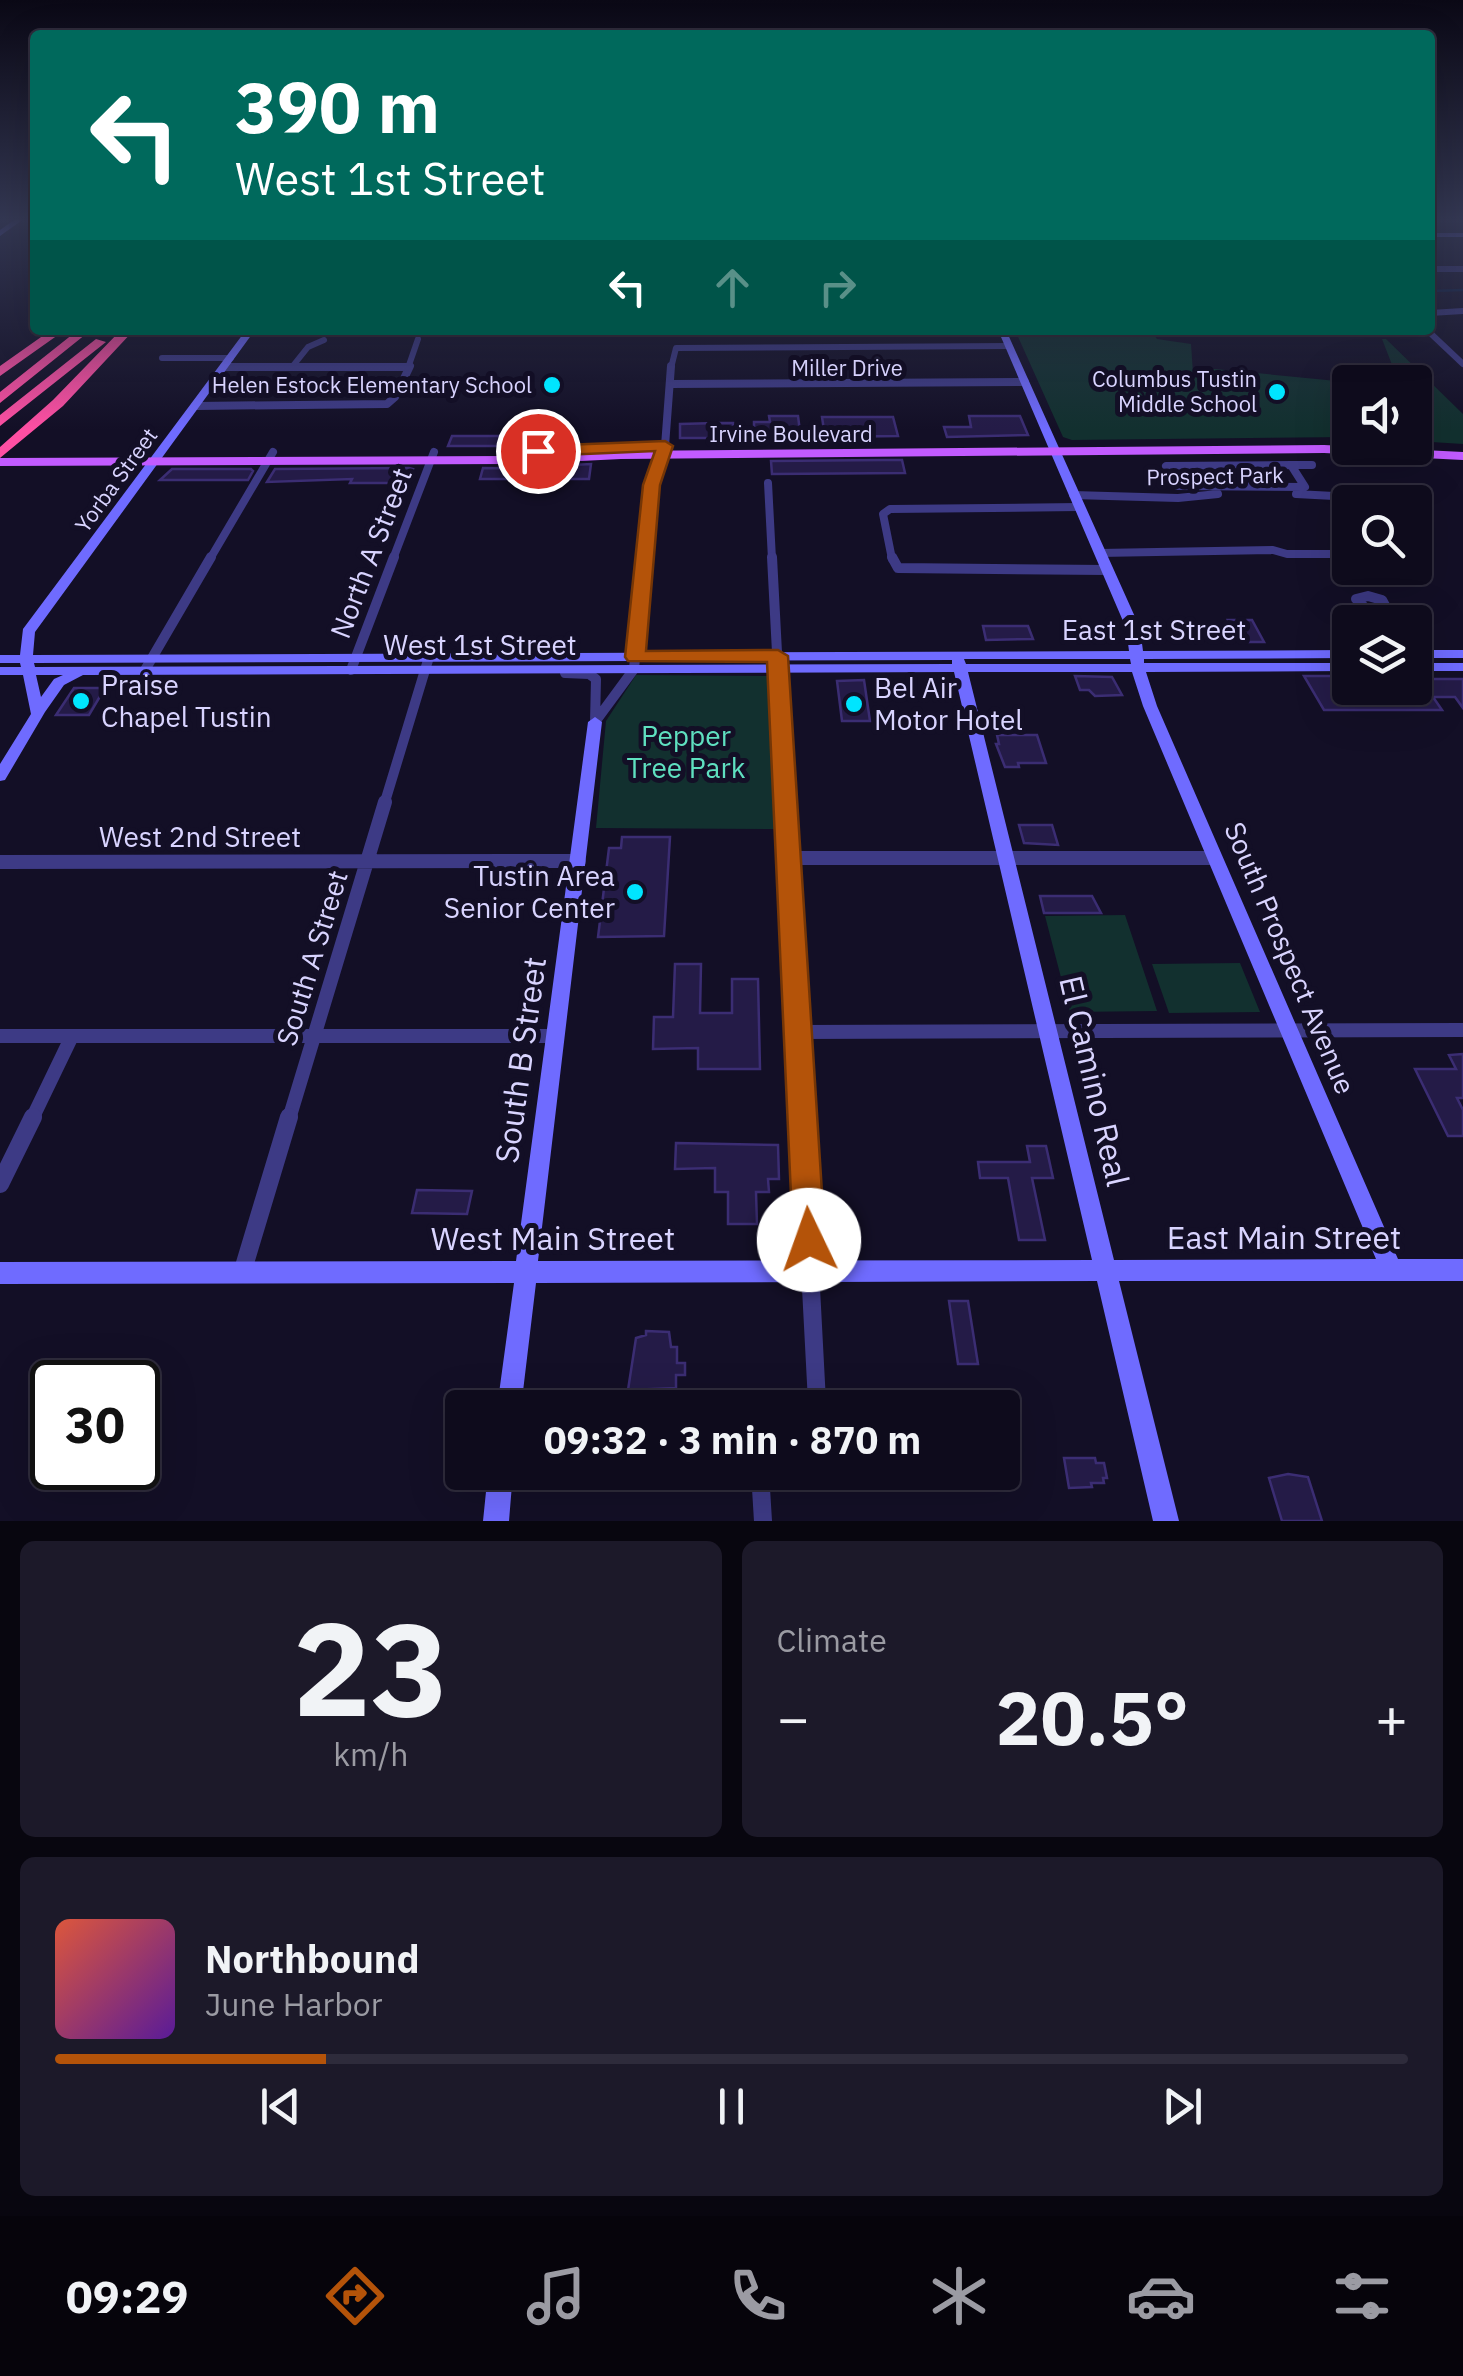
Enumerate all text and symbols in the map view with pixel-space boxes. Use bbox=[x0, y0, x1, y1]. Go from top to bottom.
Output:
text: 390 m bbox=[235, 61, 440, 152]
icon: left bbox=[70, 70, 200, 200]
text: West 1st Street bbox=[235, 149, 546, 207]
icon: left bbox=[600, 260, 655, 315]
icon: ahead bbox=[705, 260, 760, 315]
icon: right bbox=[810, 260, 865, 315]
street label: Miller Drive bbox=[791, 353, 903, 382]
place label: Columbus Tustin Middle School bbox=[1092, 364, 1257, 418]
map controls bbox=[1332, 365, 1432, 705]
button: sound bbox=[1332, 365, 1432, 465]
place label: Helen Estock Elementary School bbox=[212, 370, 532, 399]
marker: Helen Estock Elementary School bbox=[541, 374, 563, 396]
marker: Columbus Tustin Middle School bbox=[1266, 381, 1288, 403]
pin bbox=[496, 409, 581, 494]
street label: Irvine Boulevard bbox=[709, 419, 873, 448]
street label: Yorba Street bbox=[68, 422, 163, 538]
icon: arrive bbox=[511, 424, 566, 479]
street label: Prospect Park bbox=[1146, 460, 1284, 491]
street label: North A Street bbox=[321, 462, 420, 643]
button: search bbox=[1332, 485, 1432, 585]
button: layers bbox=[1332, 605, 1432, 705]
street label: East 1st Street bbox=[1062, 611, 1246, 648]
street label: West 1st Street bbox=[383, 626, 577, 663]
place label: Praise Chapel Tustin bbox=[101, 666, 272, 735]
place label: Bel Air Motor Hotel bbox=[874, 669, 1023, 738]
marker: Praise Chapel Tustin bbox=[70, 690, 92, 712]
marker: Bel Air Motor Hotel bbox=[843, 693, 865, 715]
park label: Pepper Tree Park bbox=[627, 717, 746, 786]
street label: South Prospect Avenue bbox=[1216, 816, 1365, 1099]
street label: West 2nd Street bbox=[99, 818, 301, 855]
place label: Tustin Area Senior Center bbox=[444, 857, 615, 926]
street label: South A Street bbox=[267, 866, 356, 1050]
marker: Tustin Area Senior Center bbox=[624, 881, 646, 903]
street label: South B Street bbox=[485, 954, 555, 1166]
street label: El Camino Real bbox=[1050, 971, 1140, 1190]
position arrow bbox=[757, 1188, 861, 1292]
street label: East Main Street bbox=[1167, 1216, 1401, 1258]
street label: West Main Street bbox=[431, 1217, 675, 1259]
speed limit sign: 30 bbox=[30, 1360, 160, 1490]
text: 09:32 · 3 min · 870 m bbox=[544, 1415, 921, 1464]
text: 23 bbox=[293, 1583, 449, 1752]
text: Climate bbox=[777, 1619, 887, 1661]
text: 20.5° bbox=[995, 1668, 1189, 1766]
text: − bbox=[777, 1682, 810, 1753]
text: + bbox=[1375, 1682, 1408, 1753]
text: km/h bbox=[333, 1733, 408, 1775]
text: Northbound bbox=[205, 1934, 420, 1983]
text: June Harbor bbox=[205, 1983, 382, 2025]
icon: previous bbox=[253, 2079, 308, 2134]
icon: pause bbox=[704, 2079, 759, 2134]
icon: next bbox=[1155, 2079, 1210, 2134]
icon: directions bbox=[320, 2261, 390, 2331]
icon: music bbox=[521, 2261, 591, 2331]
icon: phone bbox=[723, 2261, 793, 2331]
icon: climate bbox=[924, 2261, 994, 2331]
icon: car bbox=[1126, 2261, 1196, 2331]
icon: filters bbox=[1327, 2261, 1397, 2331]
text: 09:29 bbox=[66, 2267, 189, 2325]

